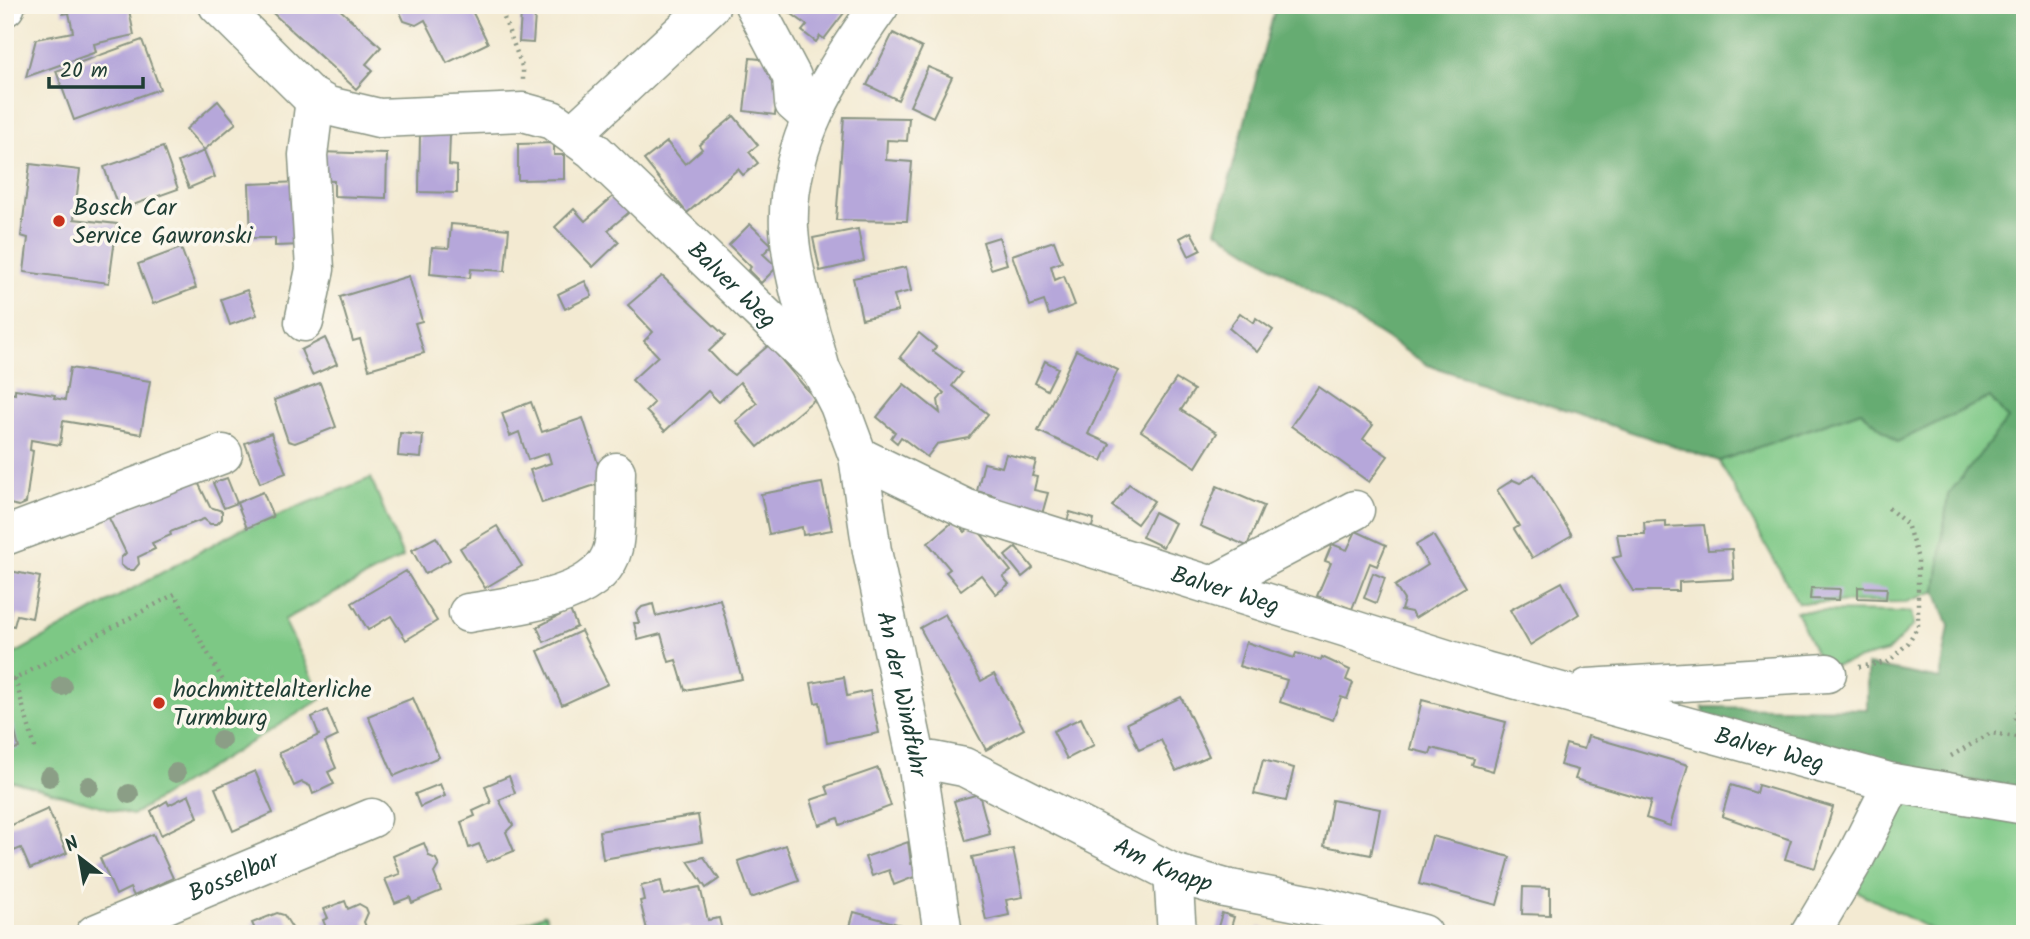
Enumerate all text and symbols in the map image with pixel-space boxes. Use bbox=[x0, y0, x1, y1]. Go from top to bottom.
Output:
scale bar bbox=[49, 46, 144, 90]
text: 20 m bbox=[60, 55, 108, 88]
place label: Bosch Car Service Gawronski bbox=[73, 189, 254, 256]
marker: Bosch Car Service Gawronski bbox=[51, 213, 67, 229]
street label: Balver Weg bbox=[677, 233, 785, 338]
street label: Balver Weg bbox=[1166, 556, 1284, 627]
street label: An der Windfuhr bbox=[864, 608, 937, 781]
place label: hochmittelalterliche Turmburg bbox=[173, 671, 372, 738]
marker: hochmittelalterliche Turmburg bbox=[151, 695, 167, 711]
street label: Balver Weg bbox=[1710, 717, 1828, 784]
north arrow bbox=[46, 824, 116, 894]
street label: Am Knapp bbox=[1106, 828, 1217, 904]
text: N bbox=[59, 829, 85, 861]
street label: Bosselbar bbox=[183, 840, 287, 914]

